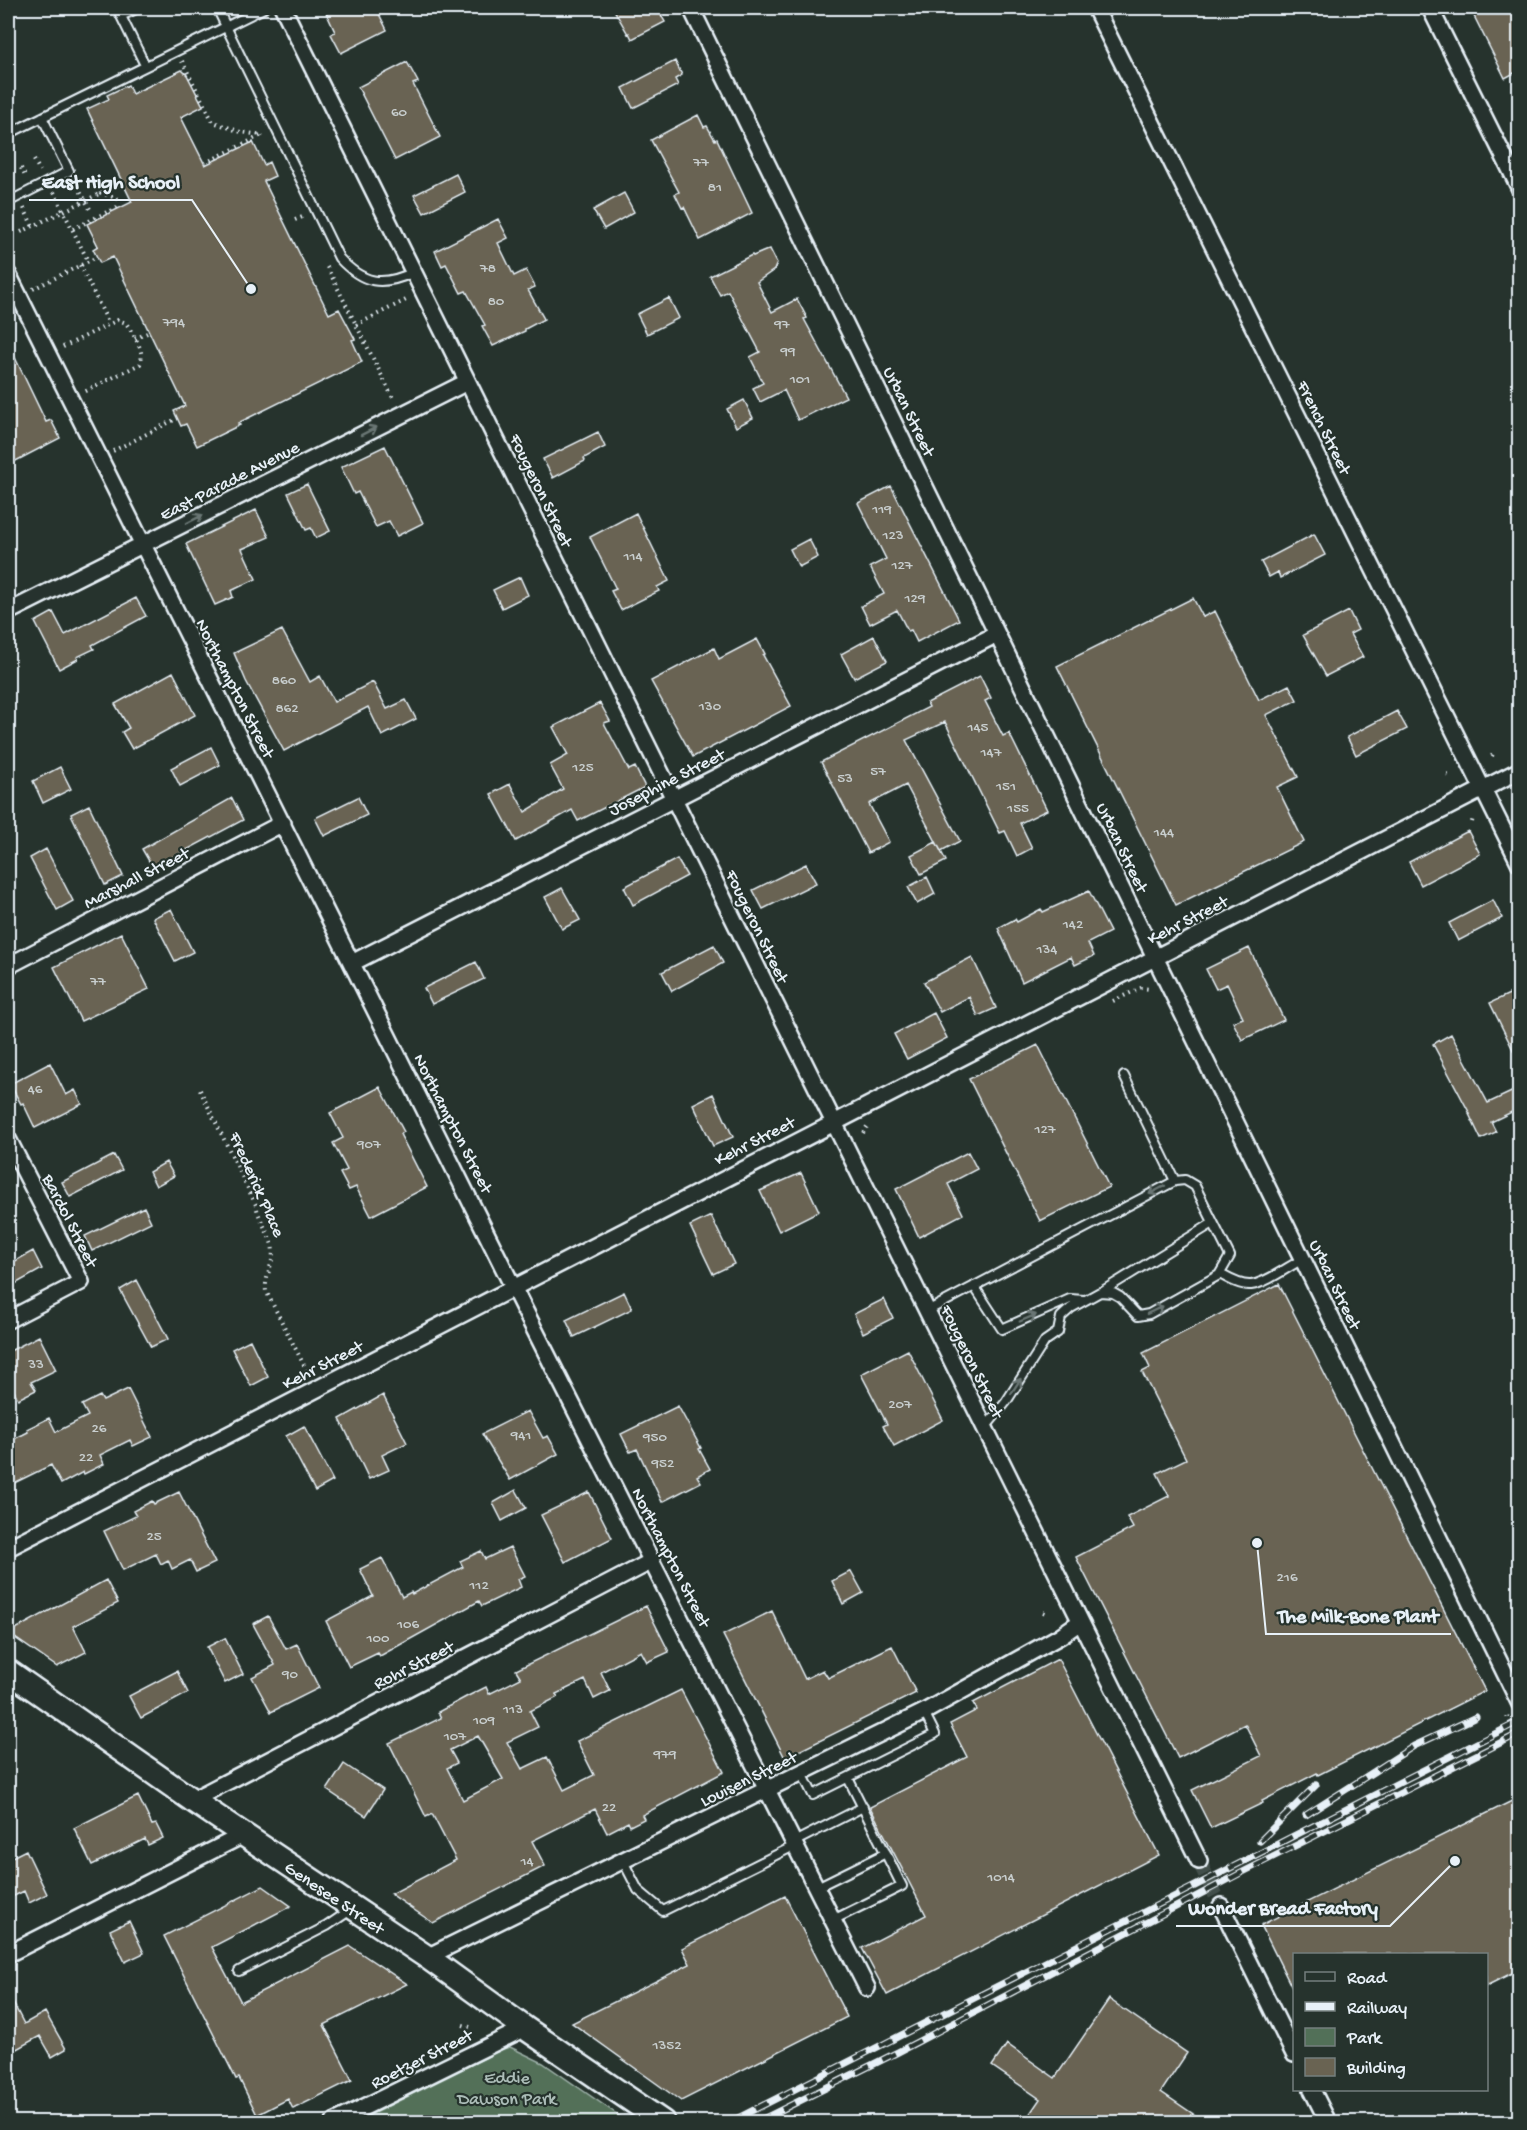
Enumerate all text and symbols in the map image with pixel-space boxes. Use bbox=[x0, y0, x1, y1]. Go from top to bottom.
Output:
house number: 60 bbox=[391, 104, 408, 122]
house number: 77 bbox=[692, 154, 710, 172]
callout: East High School bbox=[29, 162, 192, 200]
text: East High School bbox=[42, 173, 181, 196]
house number: 81 bbox=[708, 179, 722, 197]
house number: 78 bbox=[479, 260, 496, 278]
house number: 80 bbox=[488, 293, 505, 311]
house number: 794 bbox=[162, 314, 185, 332]
house number: 97 bbox=[773, 316, 791, 334]
house number: 99 bbox=[779, 343, 796, 361]
street label: Urban Street bbox=[877, 364, 939, 462]
house number: 101 bbox=[789, 371, 810, 389]
street label: French Street bbox=[1291, 377, 1355, 480]
one-way arrow bbox=[360, 425, 378, 436]
street label: Fougeron Street bbox=[503, 430, 577, 552]
street label: East Parade Avenue bbox=[157, 438, 304, 527]
house number: 119 bbox=[871, 501, 892, 519]
one-way arrow bbox=[186, 513, 204, 524]
house number: 123 bbox=[881, 527, 904, 545]
house number: 114 bbox=[622, 548, 643, 566]
house number: 127 bbox=[890, 557, 914, 575]
house number: 129 bbox=[904, 590, 926, 608]
street label: Northampton Street bbox=[190, 616, 279, 764]
house number: 860 bbox=[272, 672, 297, 690]
house number: 130 bbox=[698, 698, 722, 716]
house number: 862 bbox=[275, 700, 299, 718]
house number: 145 bbox=[966, 719, 989, 737]
street label: Josephine Street bbox=[606, 744, 730, 821]
house number: 147 bbox=[980, 744, 1003, 762]
house number: 125 bbox=[571, 759, 594, 777]
house number: 57 bbox=[870, 763, 887, 781]
house number: 53 bbox=[837, 770, 853, 788]
house number: 151 bbox=[995, 778, 1016, 796]
house number: 155 bbox=[1006, 800, 1029, 818]
street label: Urban Street bbox=[1090, 800, 1152, 898]
house number: 144 bbox=[1153, 824, 1174, 842]
street label: Marshall Street bbox=[81, 843, 195, 915]
street label: Fougeron Street bbox=[719, 866, 793, 988]
street label: Kehr Street bbox=[1144, 891, 1233, 950]
house number: 142 bbox=[1062, 916, 1083, 934]
house number: 134 bbox=[1036, 941, 1057, 959]
house number: 77 bbox=[89, 973, 107, 991]
street label: Northampton Street bbox=[408, 1051, 497, 1199]
house number: 46 bbox=[28, 1081, 43, 1099]
street label: Kehr Street bbox=[711, 1112, 800, 1171]
house number: 127 bbox=[1033, 1121, 1057, 1139]
street label: Frederick Place bbox=[223, 1128, 289, 1241]
house number: 907 bbox=[356, 1136, 382, 1154]
street label: Bardol Street bbox=[36, 1170, 102, 1273]
one-way arrow bbox=[1148, 1185, 1166, 1197]
street label: Urban Street bbox=[1303, 1237, 1365, 1335]
street label: Fougeron Street bbox=[934, 1301, 1008, 1423]
one-way arrow bbox=[1145, 1304, 1163, 1316]
one-way arrow bbox=[1019, 1312, 1037, 1323]
street label: Kehr Street bbox=[279, 1336, 368, 1395]
house number: 33 bbox=[27, 1356, 44, 1374]
one-way arrow bbox=[1011, 1378, 1023, 1395]
house number: 207 bbox=[888, 1396, 913, 1414]
house number: 26 bbox=[92, 1420, 107, 1438]
house number: 941 bbox=[510, 1427, 531, 1445]
house number: 950 bbox=[642, 1429, 667, 1447]
house number: 22 bbox=[79, 1449, 93, 1467]
house number: 952 bbox=[651, 1455, 674, 1473]
street label: Northampton Street bbox=[626, 1485, 715, 1633]
house number: 25 bbox=[146, 1528, 162, 1546]
house number: 216 bbox=[1276, 1569, 1298, 1587]
house number: 112 bbox=[468, 1577, 489, 1595]
callout: The Milk-Bone Plant bbox=[1266, 1596, 1451, 1634]
text: The Milk-Bone Plant bbox=[1276, 1607, 1440, 1630]
house number: 106 bbox=[396, 1616, 419, 1634]
house number: 100 bbox=[365, 1630, 390, 1648]
street label: Rohr Street bbox=[371, 1636, 459, 1695]
house number: 90 bbox=[281, 1666, 298, 1684]
house number: 113 bbox=[502, 1701, 523, 1719]
house number: 109 bbox=[472, 1712, 496, 1730]
house number: 107 bbox=[443, 1728, 467, 1746]
house number: 979 bbox=[653, 1746, 677, 1764]
street label: Louisen Street bbox=[697, 1747, 802, 1813]
house number: 22 bbox=[602, 1799, 616, 1817]
house number: 14 bbox=[519, 1853, 534, 1871]
street label: Genesee Street bbox=[280, 1858, 389, 1941]
house number: 1014 bbox=[986, 1869, 1015, 1887]
callout: Wonder Bread Factory bbox=[1176, 1888, 1390, 1926]
text: Wonder Bread Factory bbox=[1187, 1899, 1378, 1922]
legend bbox=[1293, 1953, 1488, 2091]
text: Road bbox=[1347, 1969, 1388, 1990]
text: Railway bbox=[1347, 1999, 1407, 2020]
street label: Roetzer Street bbox=[368, 2025, 478, 2095]
text: Park bbox=[1346, 2029, 1383, 2050]
house number: 1352 bbox=[651, 2037, 682, 2055]
text: Building bbox=[1346, 2059, 1406, 2080]
park label: Eddie Dawson Park bbox=[457, 2069, 558, 2111]

